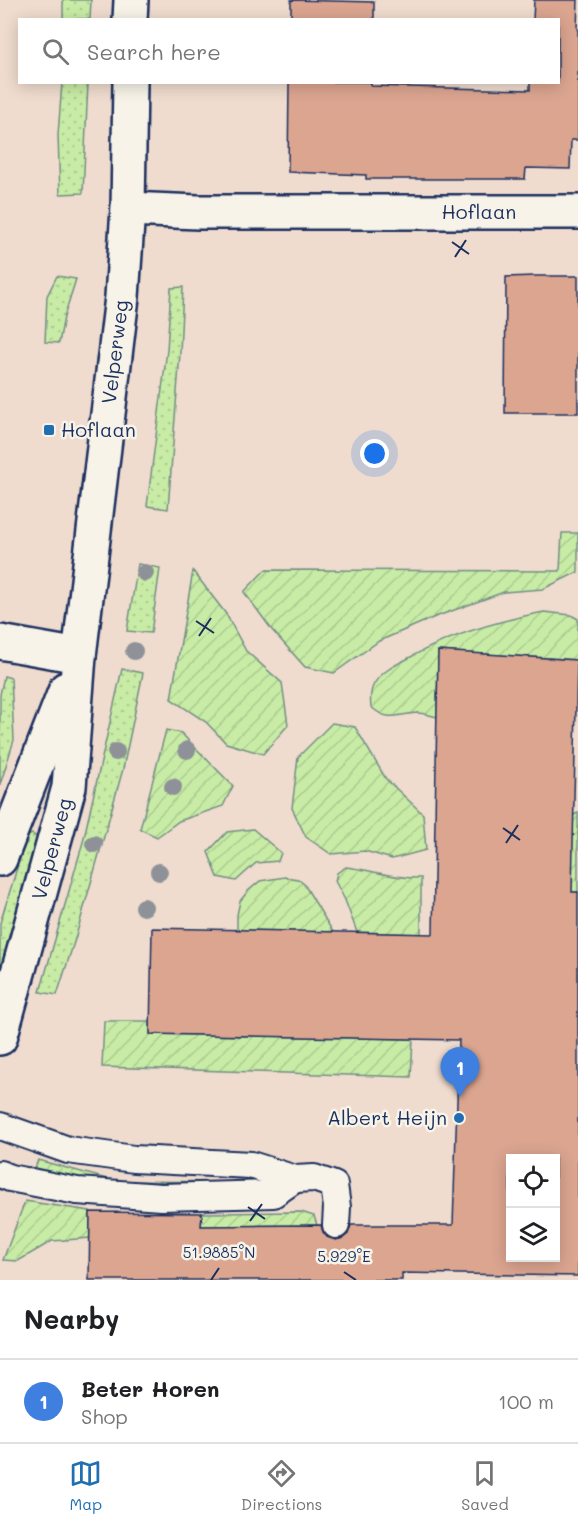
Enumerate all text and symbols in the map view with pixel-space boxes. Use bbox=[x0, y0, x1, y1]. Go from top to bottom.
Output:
search box bbox=[18, 18, 560, 84]
icon: search bbox=[39, 35, 72, 68]
text: Search here bbox=[87, 37, 221, 66]
street label: Hoflaan bbox=[442, 198, 516, 224]
street label: Velperweg bbox=[95, 298, 133, 405]
place label: Hoflaan bbox=[61, 416, 136, 442]
marker: Hoflaan bbox=[42, 423, 56, 437]
your location bbox=[360, 439, 389, 468]
street label: Velperweg bbox=[25, 795, 77, 903]
pin: 1 bbox=[440, 1048, 480, 1097]
place label: Albert Heijn bbox=[327, 1104, 447, 1130]
marker: Albert Heijn bbox=[452, 1111, 466, 1125]
map controls bbox=[506, 1154, 560, 1262]
button: locate bbox=[506, 1154, 560, 1208]
button: layers bbox=[506, 1208, 560, 1262]
text: 51.9885°N bbox=[183, 1242, 255, 1262]
text: 5.929°E bbox=[317, 1246, 371, 1266]
text: Nearby bbox=[24, 1302, 119, 1336]
text: Beter Horen bbox=[81, 1374, 219, 1403]
text: 1 bbox=[39, 1388, 48, 1414]
text: 100 m bbox=[498, 1388, 554, 1414]
text: Shop bbox=[81, 1403, 128, 1429]
tab: Map bbox=[69, 1457, 102, 1514]
tab: Directions bbox=[241, 1457, 322, 1514]
tab: Saved bbox=[461, 1457, 509, 1514]

